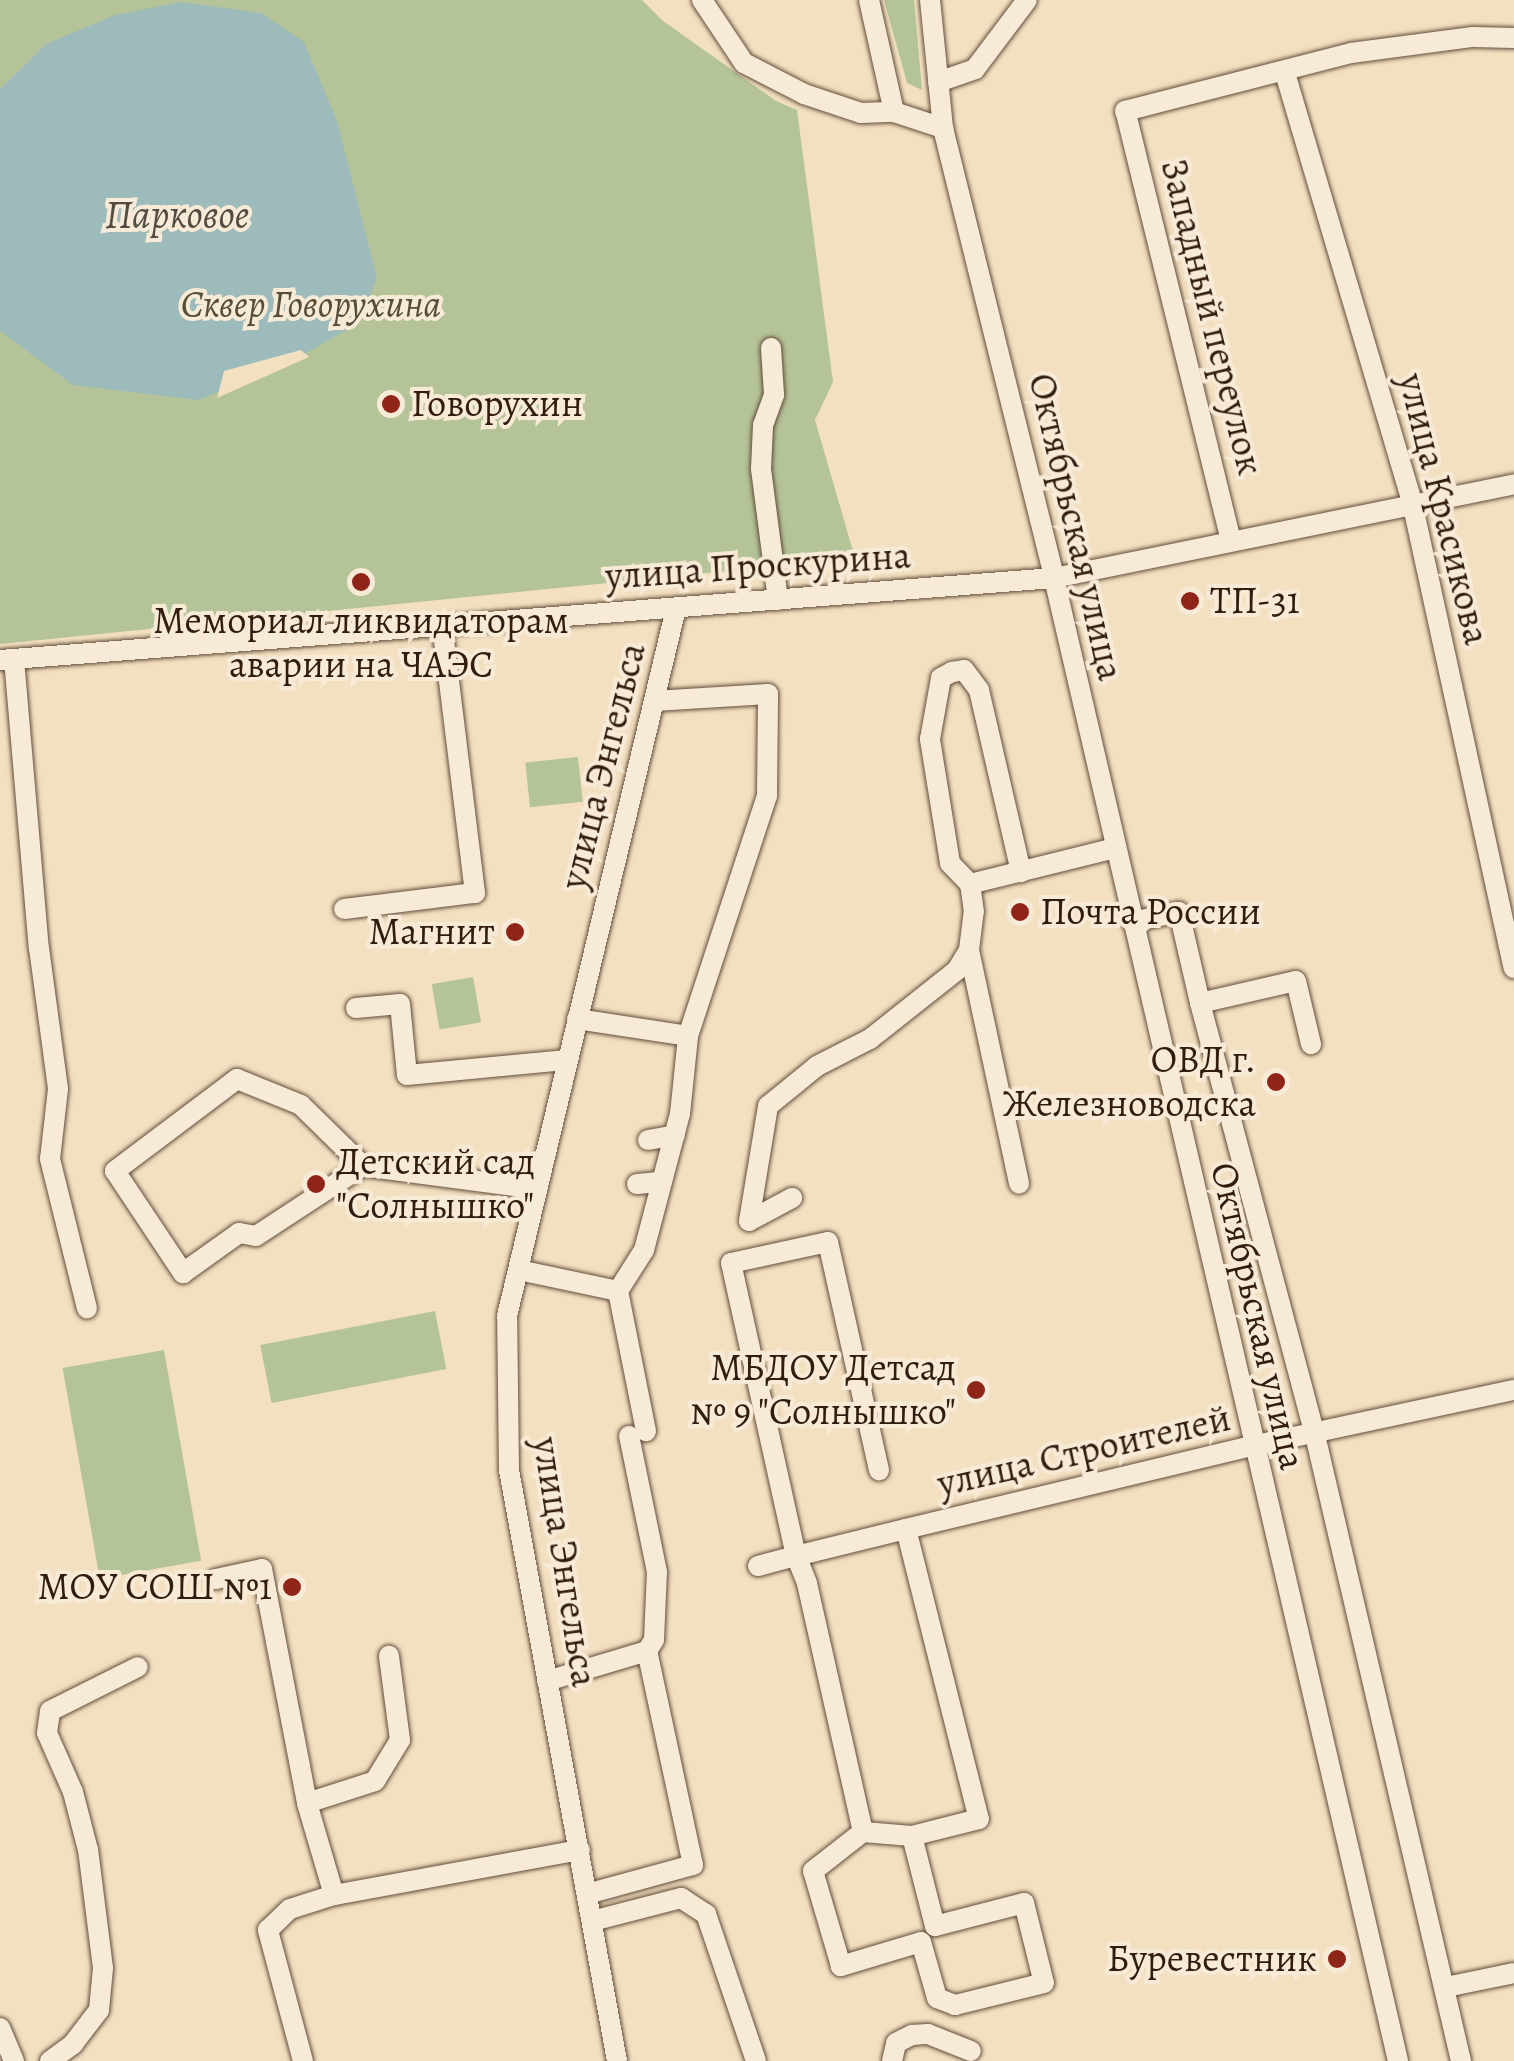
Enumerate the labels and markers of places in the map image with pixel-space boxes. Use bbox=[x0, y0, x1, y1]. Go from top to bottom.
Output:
place label: Говорухин bbox=[411, 381, 583, 427]
marker: Говорухин bbox=[380, 393, 402, 415]
marker: Мемориал ликвидаторам аварии на ЧАЭС bbox=[350, 571, 372, 593]
place label: ТП-31 bbox=[1210, 578, 1300, 624]
marker: ТП-31 bbox=[1179, 590, 1201, 612]
place label: Мемориал ликвидаторам аварии на ЧАЭС bbox=[153, 598, 569, 688]
place label: Почта России bbox=[1040, 889, 1261, 935]
marker: Почта России bbox=[1009, 901, 1031, 923]
place label: Магнит bbox=[369, 909, 495, 955]
marker: Магнит bbox=[504, 921, 526, 943]
place label: ОВД г. Железноводска bbox=[1002, 1037, 1256, 1126]
marker: ОВД г. Железноводска bbox=[1265, 1071, 1287, 1093]
place label: Детский сад "Солнышко" bbox=[336, 1139, 535, 1228]
marker: Детский сад "Солнышко" bbox=[305, 1173, 327, 1195]
place label: МБДОУ Детсад № 9 "Солнышко" bbox=[689, 1345, 956, 1435]
marker: МБДОУ Детсад № 9 "Солнышко" bbox=[965, 1379, 987, 1401]
place label: МОУ СОШ №1 bbox=[38, 1564, 272, 1610]
marker: МОУ СОШ №1 bbox=[281, 1576, 303, 1598]
place label: Буревестник bbox=[1107, 1936, 1317, 1982]
marker: Буревестник bbox=[1326, 1948, 1348, 1970]

